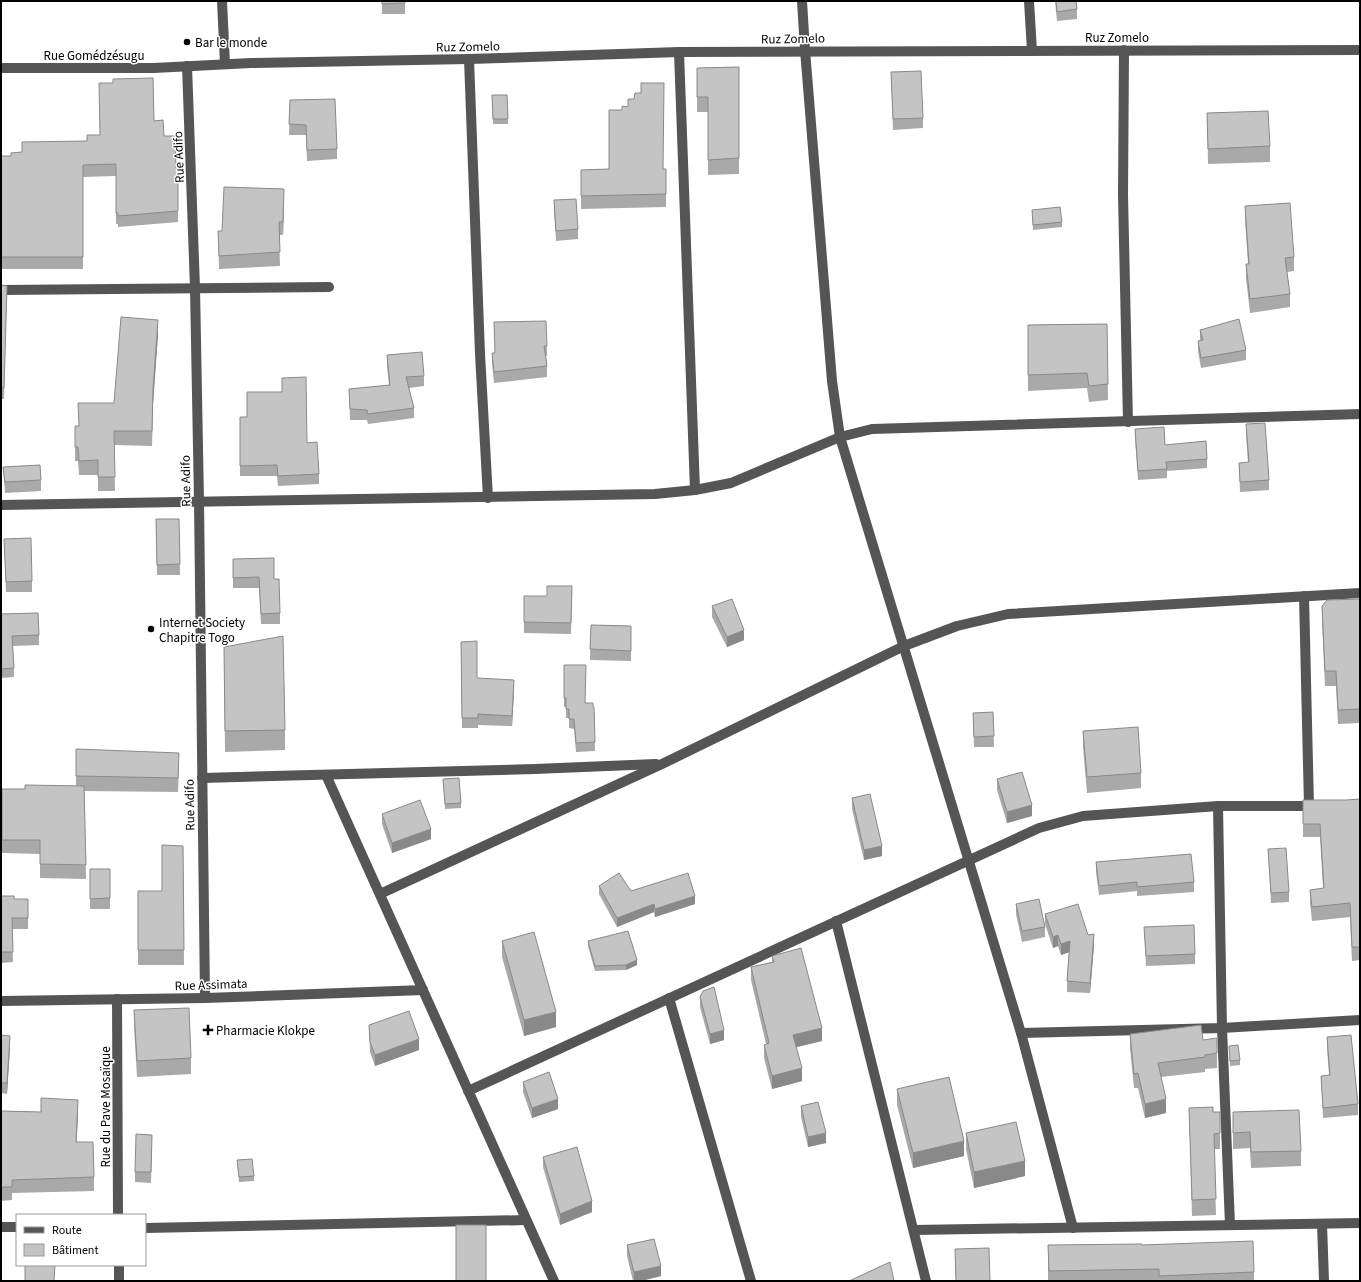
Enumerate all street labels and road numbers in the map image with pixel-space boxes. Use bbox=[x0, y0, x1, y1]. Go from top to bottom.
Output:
street label: Ruz Zomelo bbox=[761, 29, 825, 49]
street label: Ruz Zomelo bbox=[1085, 29, 1149, 47]
street label: Ruz Zomelo bbox=[436, 37, 500, 57]
street label: Rue Gomédzésugu bbox=[43, 47, 145, 65]
street label: Rue Adifo bbox=[169, 131, 189, 183]
street label: Rue Adifo bbox=[177, 455, 195, 507]
street label: Rue Adifo bbox=[181, 779, 199, 831]
street label: Rue Assimata bbox=[174, 975, 248, 995]
street label: Rue du Pave Mosaïque bbox=[97, 1046, 115, 1168]

